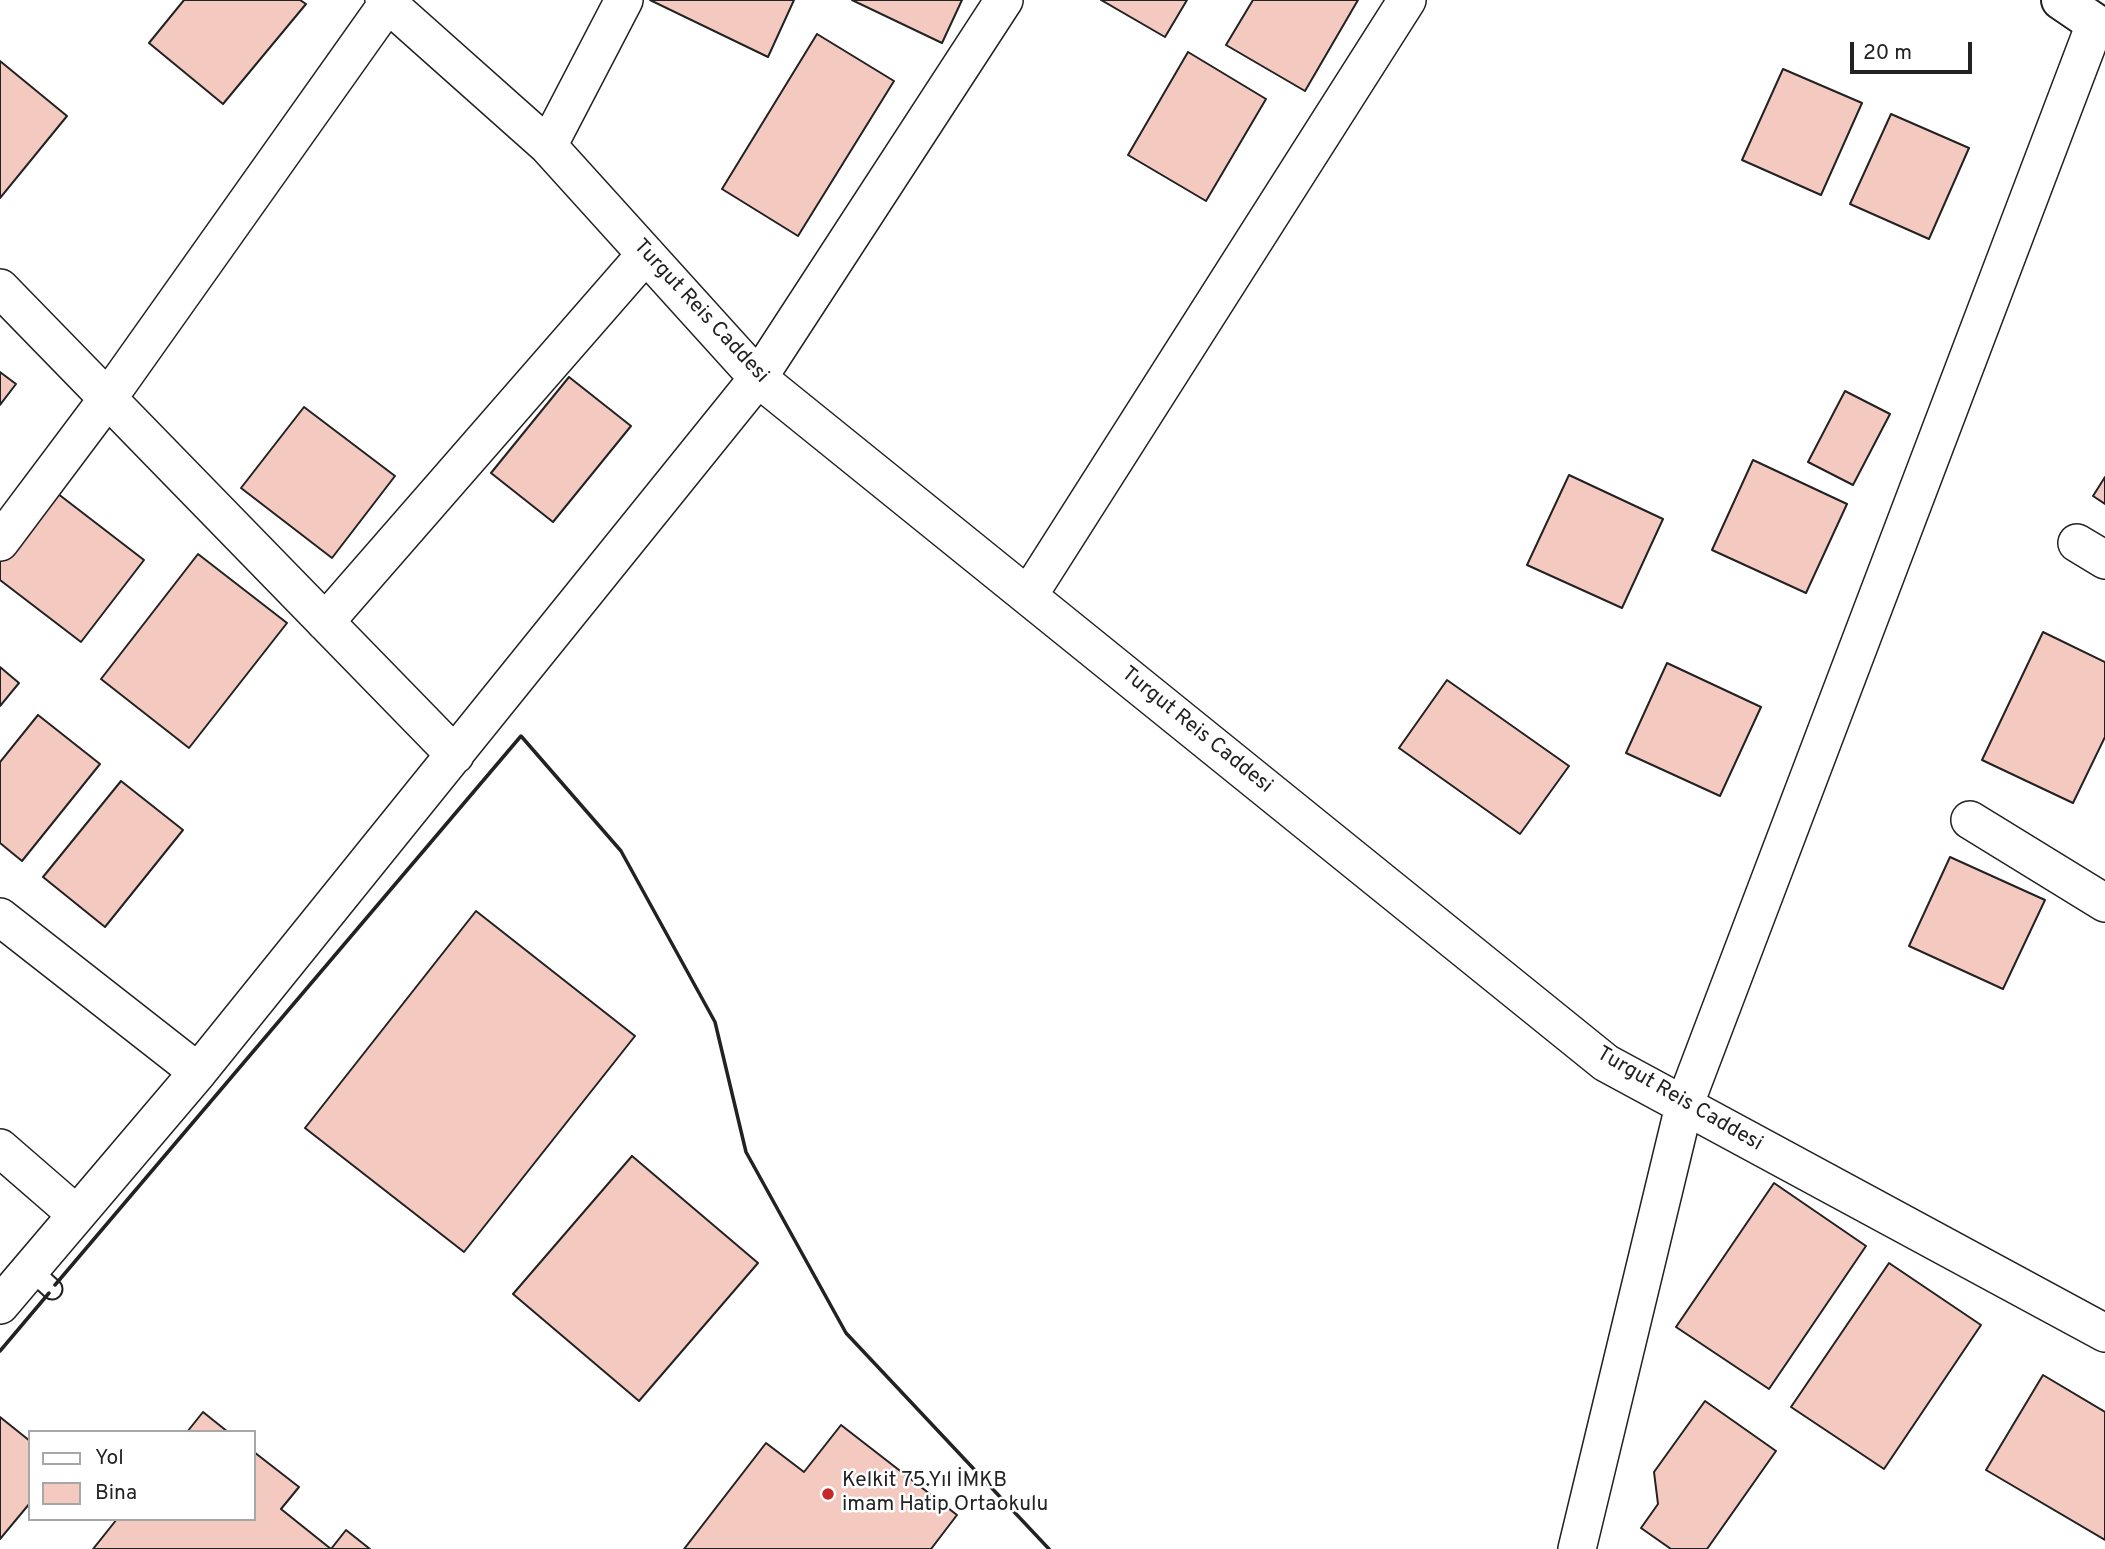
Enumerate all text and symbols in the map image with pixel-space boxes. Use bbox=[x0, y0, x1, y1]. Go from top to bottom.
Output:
scale bar bbox=[1853, 28, 1976, 72]
text: 20 m bbox=[1863, 40, 1912, 67]
street label: Turgut Reis Caddesi bbox=[627, 235, 773, 389]
street label: Turgut Reis Caddesi bbox=[1115, 662, 1277, 800]
street label: Turgut Reis Caddesi bbox=[1592, 1042, 1766, 1158]
legend bbox=[28, 1430, 256, 1521]
text: Yol bbox=[95, 1445, 124, 1472]
place label: Kelkit 75.Yıl İMKB imam Hatip Ortaokulu bbox=[842, 1469, 1048, 1519]
text: Bina bbox=[95, 1480, 137, 1507]
marker: Kelkit 75.Yıl İMKB imam Hatip Ortaokulu bbox=[820, 1486, 836, 1502]

